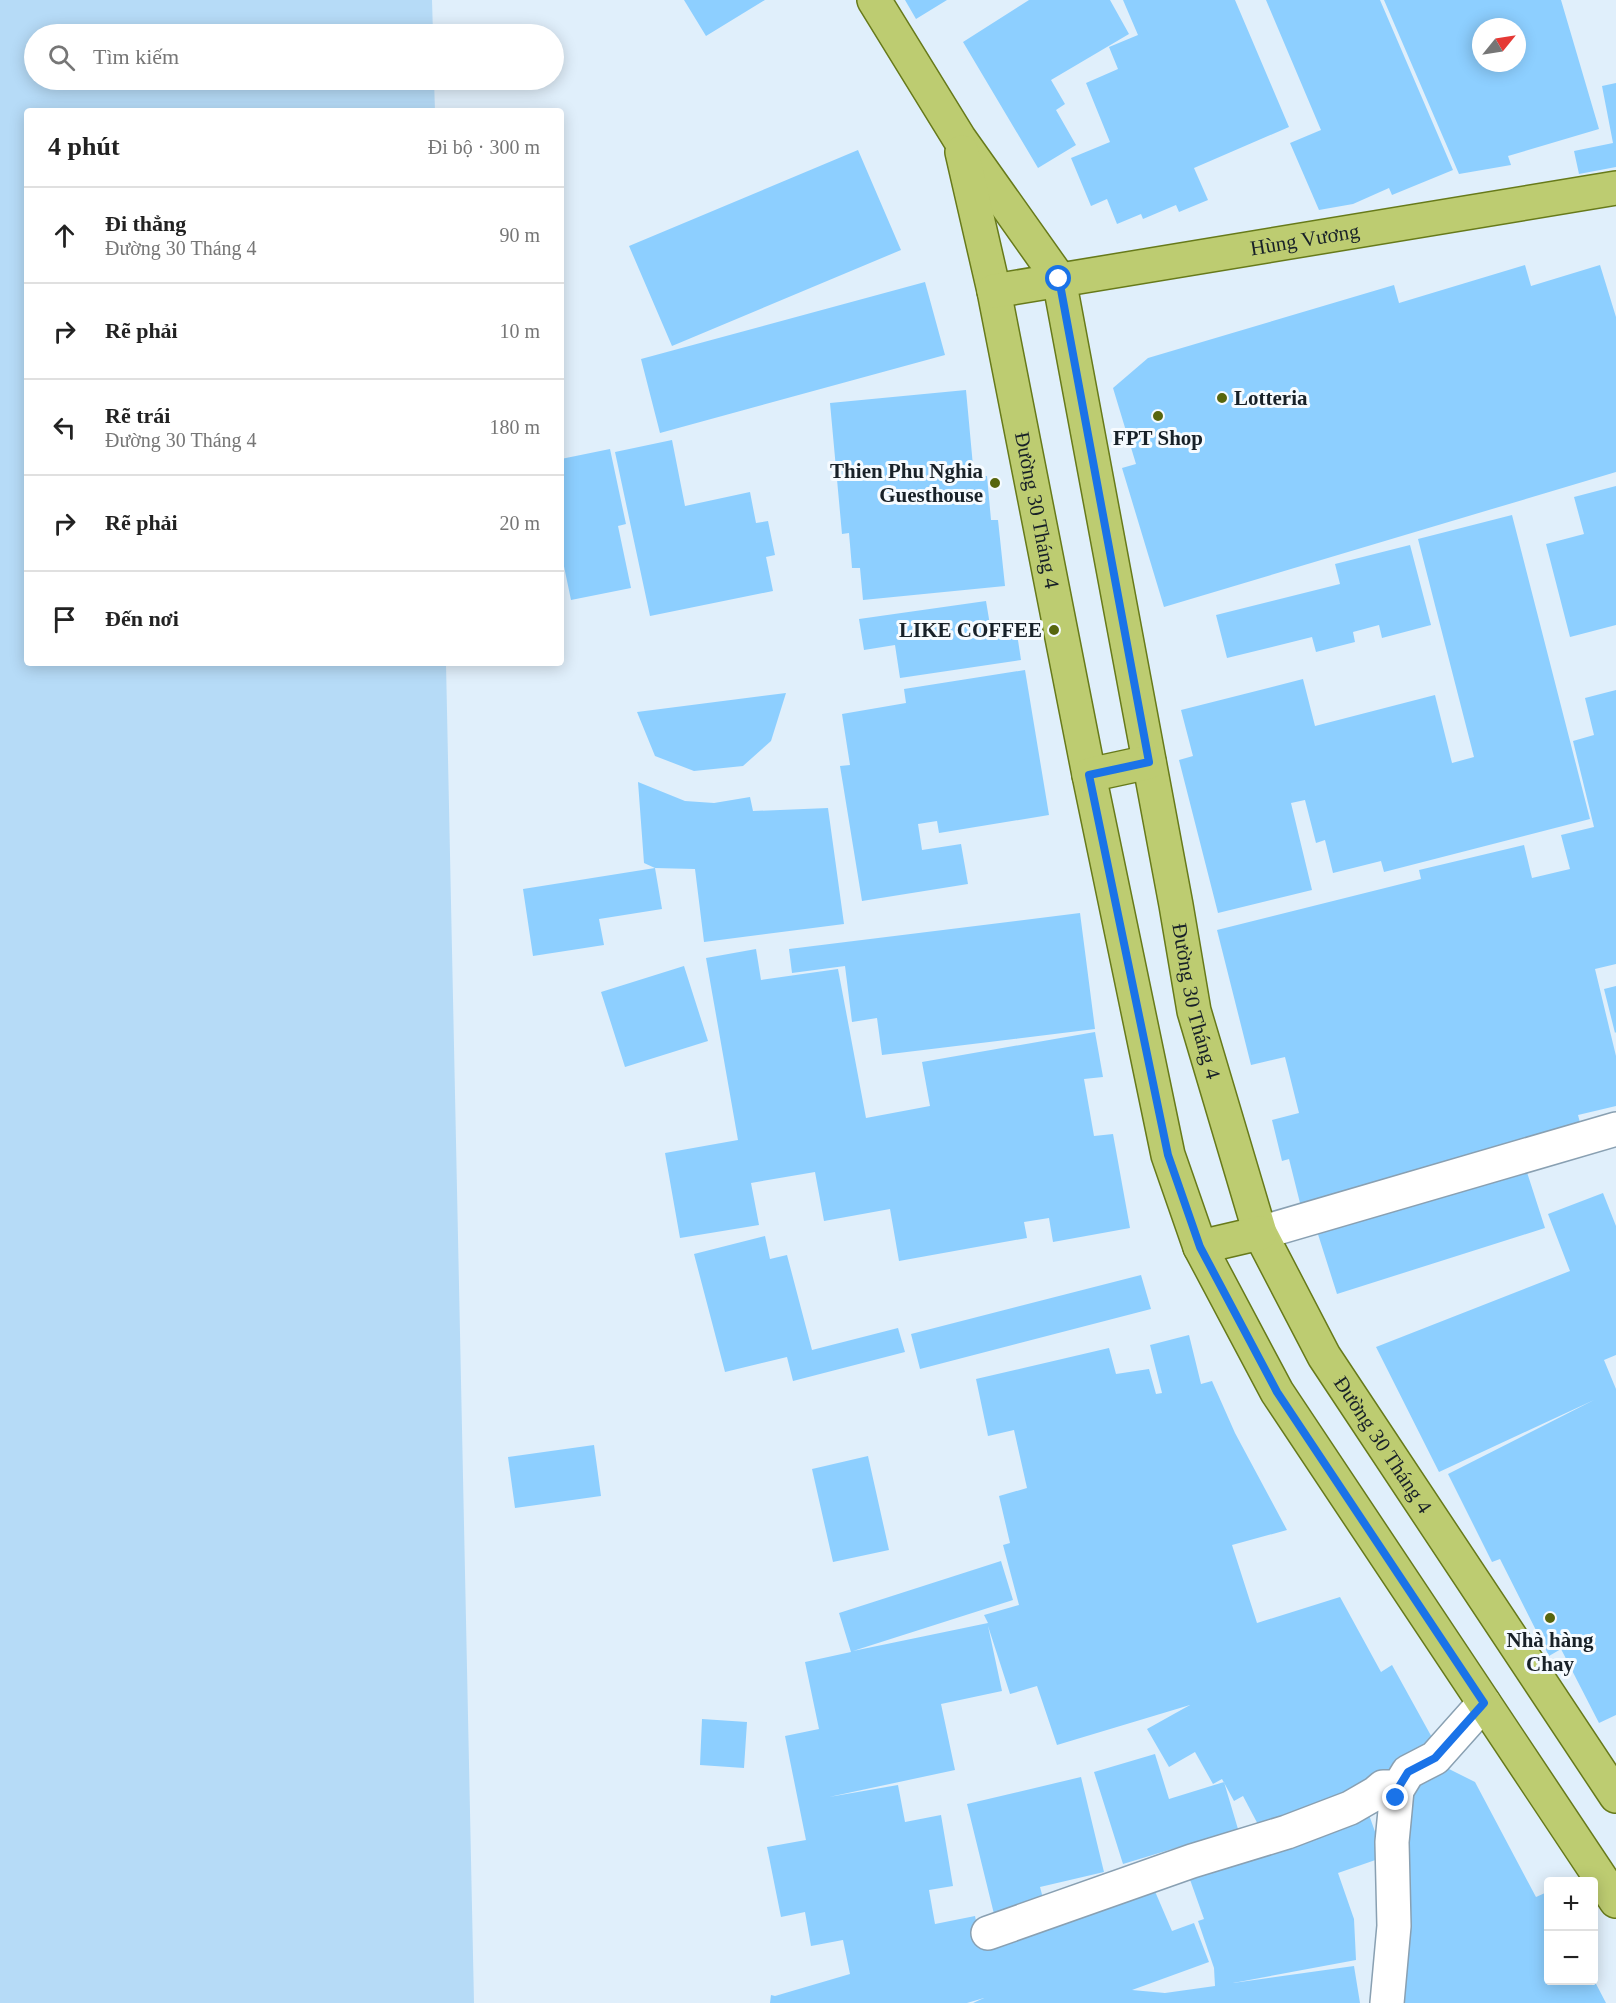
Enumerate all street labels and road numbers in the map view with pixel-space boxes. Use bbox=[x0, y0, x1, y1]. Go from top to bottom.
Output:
street label: Hùng Vương bbox=[1248, 219, 1362, 260]
street label: Đường 30 Tháng 4 bbox=[1010, 430, 1064, 591]
street label: Đường 30 Tháng 4 bbox=[1167, 921, 1226, 1082]
street label: Đường 30 Tháng 4 bbox=[1329, 1372, 1437, 1518]

